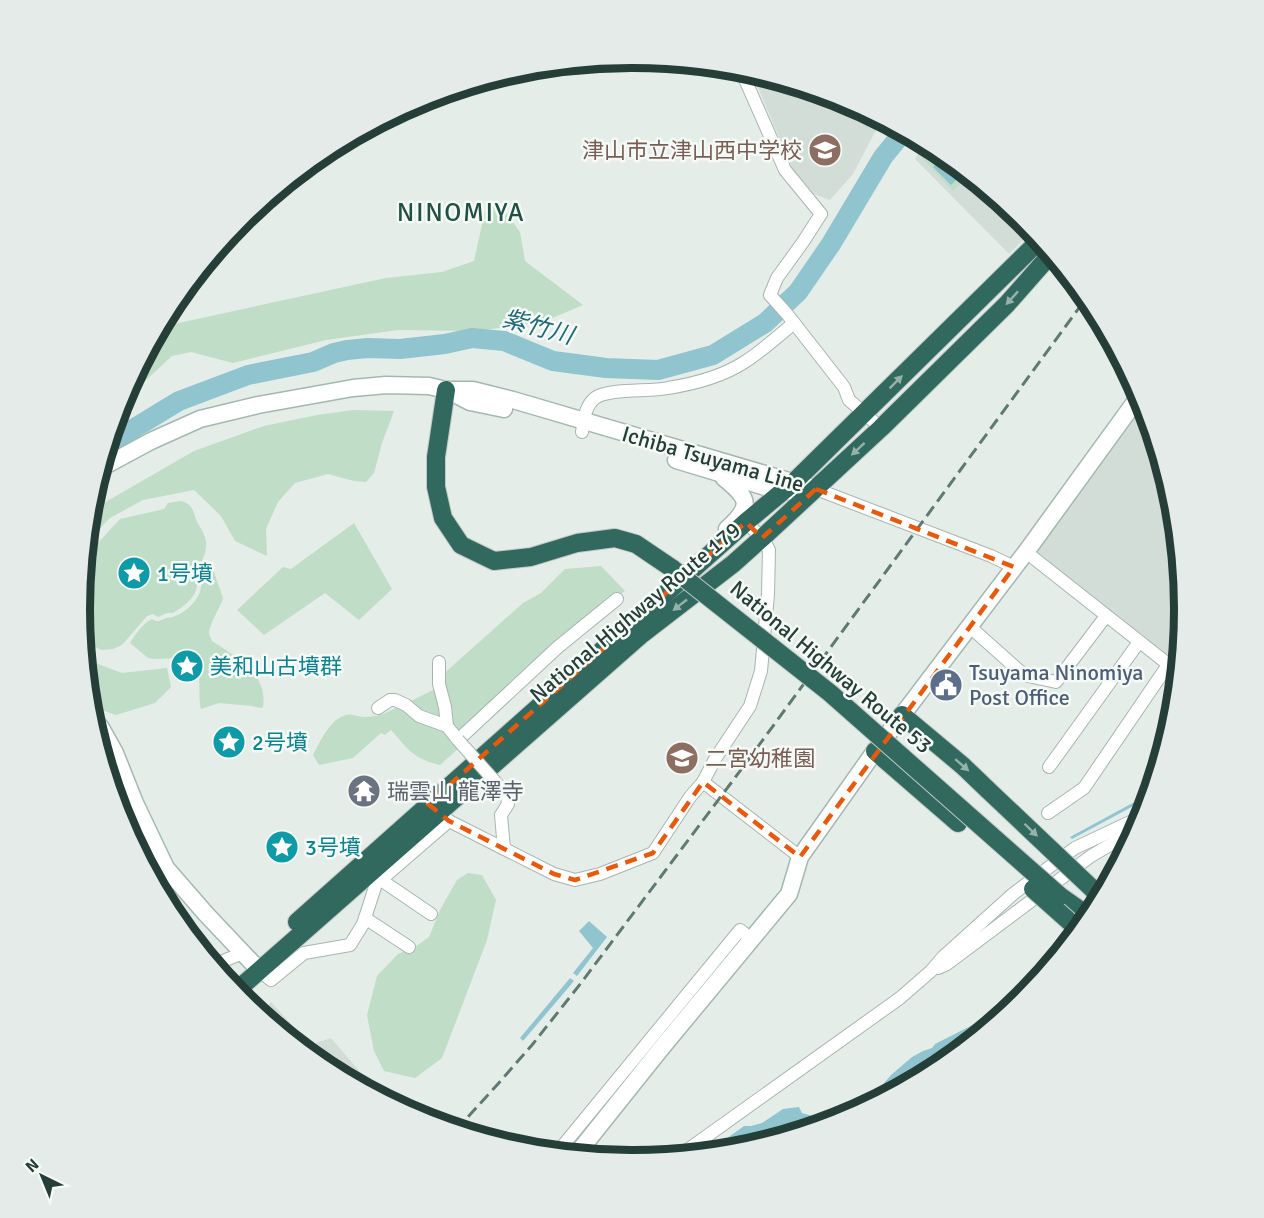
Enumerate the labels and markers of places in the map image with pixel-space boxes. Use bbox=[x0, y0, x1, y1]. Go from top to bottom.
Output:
school or university icon: 津山市立津山西中学校 bbox=[807, 132, 843, 168]
place label: 津山市立津山西中学校 bbox=[582, 137, 802, 164]
place icon: 1号墳 bbox=[116, 555, 152, 591]
place label: 1号墳 bbox=[157, 560, 213, 587]
place icon: 美和山古墳群 bbox=[169, 648, 205, 684]
place label: 美和山古墳群 bbox=[210, 653, 342, 680]
place label: Tsuyama Ninomiya Post Office bbox=[969, 659, 1143, 711]
public building icon: Tsuyama Ninomiya Post Office bbox=[928, 667, 964, 703]
place icon: 2号墳 bbox=[211, 724, 247, 760]
place label: 2号墳 bbox=[252, 729, 308, 756]
school or university icon: 二宮幼稚園 bbox=[664, 740, 700, 776]
place label: 二宮幼稚園 bbox=[705, 745, 815, 772]
temple icon: 瑞雲山 龍澤寺 bbox=[346, 773, 382, 809]
place label: 瑞雲山 龍澤寺 bbox=[387, 778, 524, 805]
place icon: 3号墳 bbox=[264, 829, 300, 865]
place label: 3号墳 bbox=[305, 834, 361, 861]

